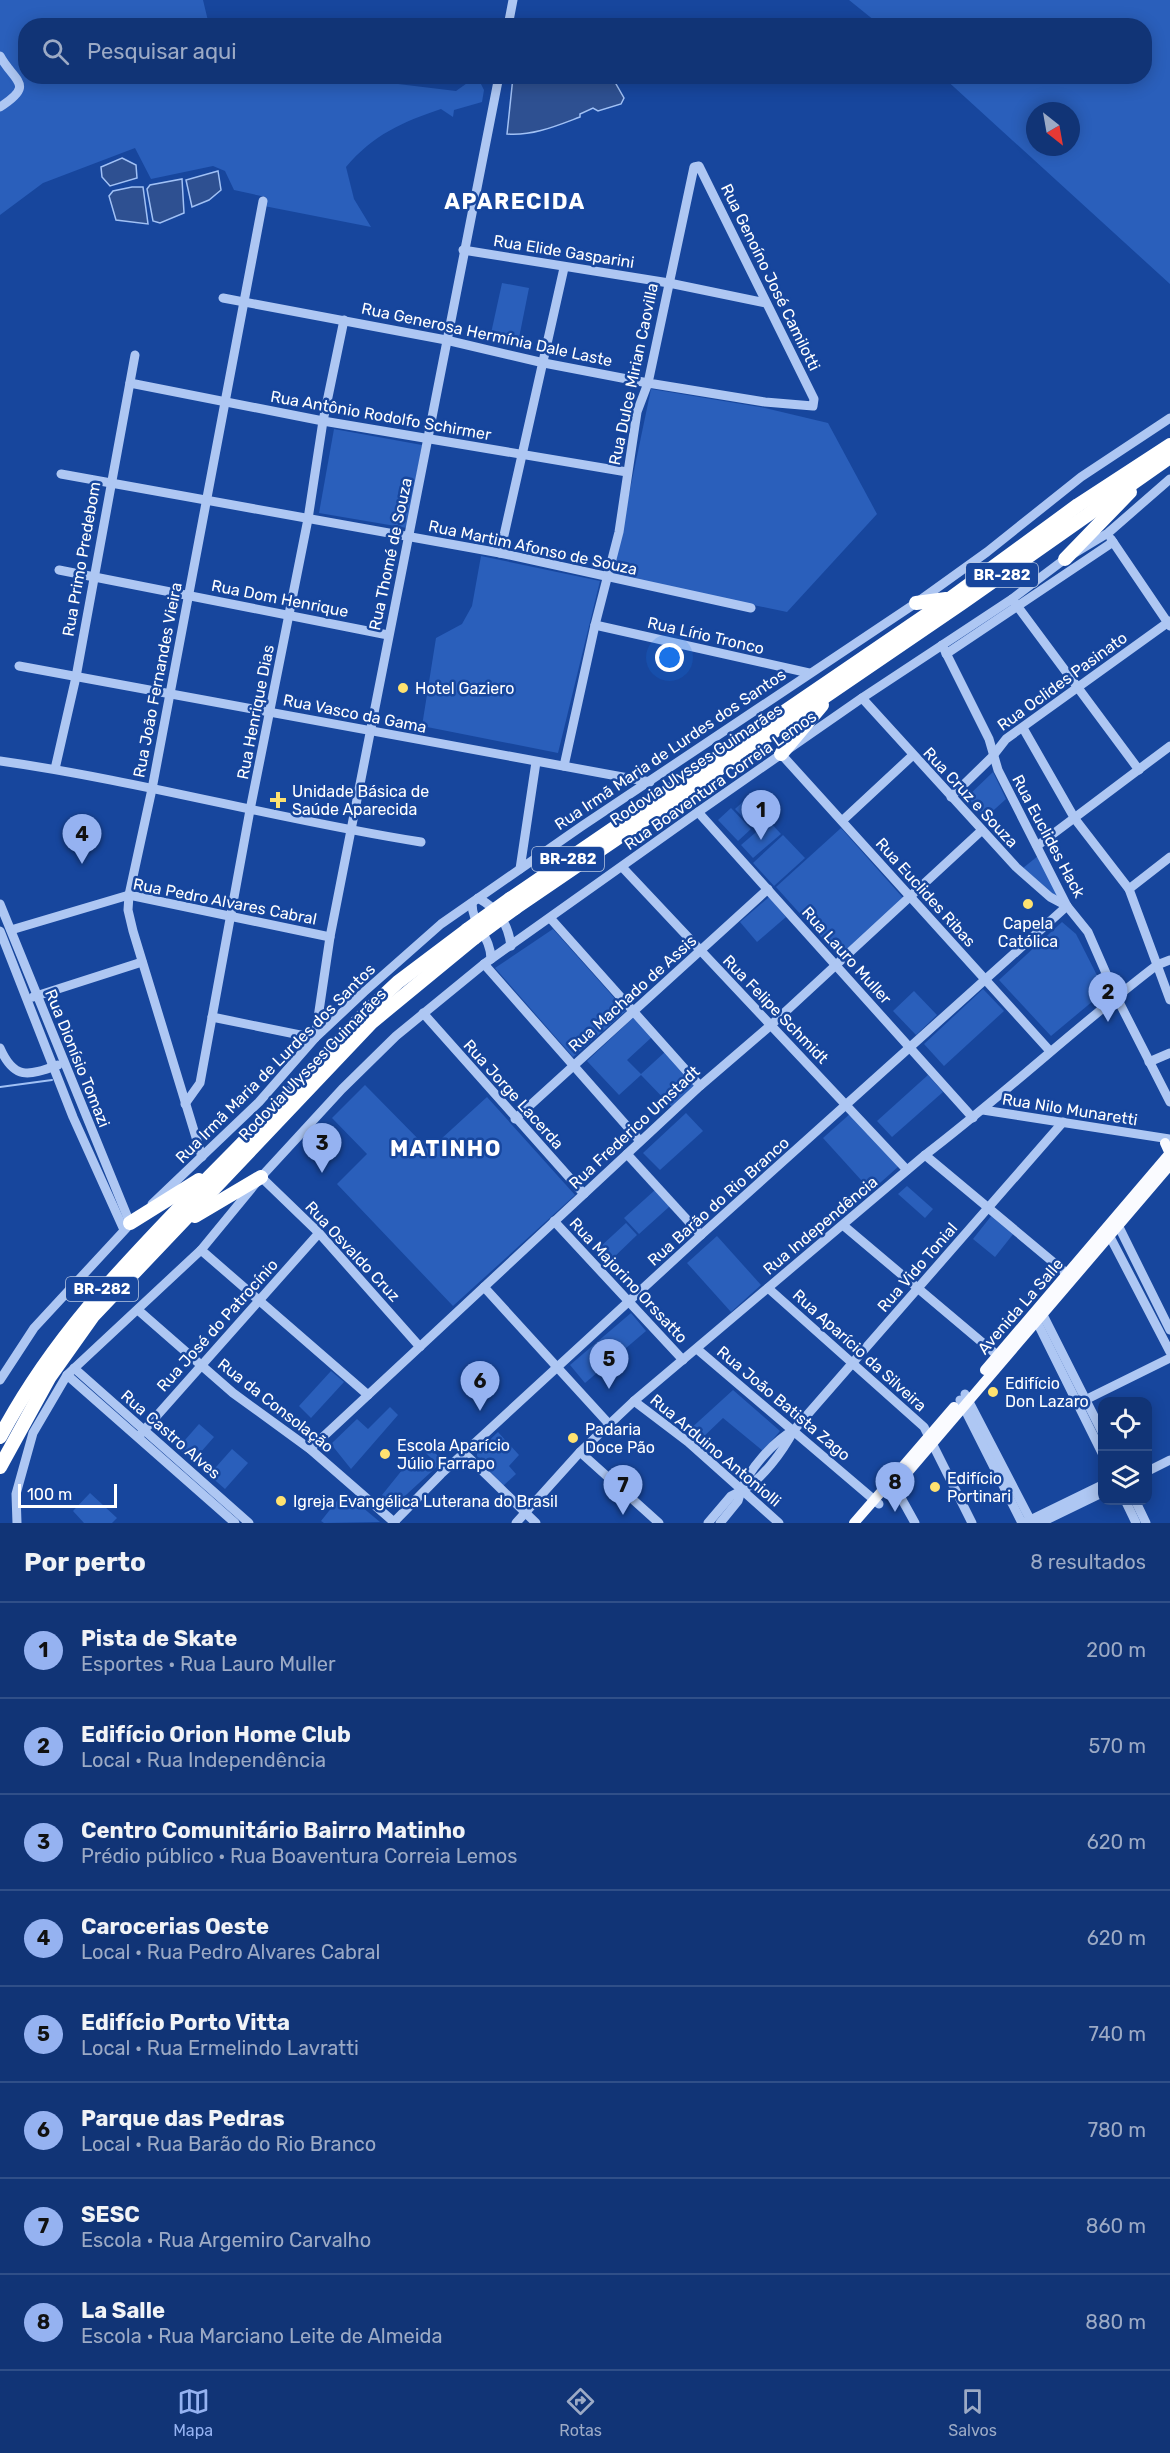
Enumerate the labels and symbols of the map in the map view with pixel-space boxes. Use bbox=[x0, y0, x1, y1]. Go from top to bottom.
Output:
north arrow bbox=[1026, 102, 1080, 156]
street label: Rua Genoíno José Camilotti bbox=[717, 181, 824, 374]
district label: APARECIDA bbox=[444, 188, 586, 215]
street label: Rua Elide Gasparini bbox=[492, 231, 636, 272]
street label: Rua Dulce Mirian Caovilla bbox=[605, 281, 662, 467]
street label: Rua Generosa Hermínia Dale Laste bbox=[360, 299, 614, 370]
street label: Rua Antônio Rodolfo Schirmer bbox=[269, 387, 493, 444]
street label: Rua Thomé de Souza bbox=[365, 476, 416, 632]
street label: Rua Primo Predebom bbox=[59, 480, 104, 638]
street label: Rua Martim Afonso de Souza bbox=[427, 516, 639, 579]
road number: BR-282 bbox=[966, 563, 1038, 587]
street label: Rua Dom Henrique bbox=[210, 576, 350, 621]
street label: Rua João Fernandes Vieira bbox=[129, 581, 186, 779]
street label: Rua Lírio Tronco bbox=[646, 613, 766, 658]
street label: Rua Oclides Pasinato bbox=[994, 628, 1131, 735]
street label: Rua Henrique Dias bbox=[233, 643, 278, 781]
your location bbox=[655, 643, 684, 672]
street label: Rua Irmã Maria de Lurdes dos Santos bbox=[551, 665, 789, 834]
place label: Hotel Gaziero bbox=[415, 679, 514, 698]
marker: Hotel Gaziero bbox=[396, 681, 410, 695]
street label: Rua Vasco da Gama bbox=[281, 690, 428, 737]
street label: Rodovia Ulysses Guimarães bbox=[606, 700, 786, 829]
street label: Rua Boaventura Correia Lemos bbox=[621, 707, 820, 854]
street label: Rua Cruz e Souza bbox=[919, 743, 1022, 851]
street label: Rua Euclides Hack bbox=[1008, 771, 1089, 902]
place label: Unidade Básica de Saúde Aparecida bbox=[292, 782, 429, 819]
pin: 1 bbox=[742, 790, 780, 840]
marker: Unidade Básica de Saúde Aparecida bbox=[269, 791, 287, 809]
pin: 4 bbox=[62, 814, 101, 864]
street label: Rua Euclides Ribas bbox=[872, 834, 980, 951]
road number: BR-282 bbox=[532, 847, 604, 871]
street label: Rua Pedro Alvares Cabral bbox=[131, 874, 318, 929]
marker: Capela Católica bbox=[1021, 897, 1035, 911]
street label: Rua Lauro Muller bbox=[798, 903, 895, 1008]
place label: Capela Católica bbox=[998, 914, 1058, 951]
street label: Rua Machado de Assis bbox=[564, 931, 700, 1056]
street label: Rua Felipe Schmidt bbox=[719, 951, 832, 1068]
street label: Rua Irmã Maria de Lurdes dos Santos bbox=[172, 960, 379, 1167]
pin: 2 bbox=[1088, 972, 1128, 1022]
street label: Rodovia Ulysses Guimarães bbox=[235, 984, 390, 1144]
street label: Rua Dionísio Tomazi bbox=[41, 986, 114, 1130]
street label: Rua Jorge Lacerda bbox=[460, 1036, 568, 1153]
street label: Rua Frederico Umstadt bbox=[565, 1062, 704, 1193]
street label: Rua Nilo Munaretti bbox=[1001, 1089, 1139, 1130]
pin: 3 bbox=[302, 1124, 342, 1173]
street label: Rua Barão do Rio Branco bbox=[644, 1133, 793, 1270]
district label: MATINHO bbox=[390, 1135, 502, 1162]
street label: Rua Independência bbox=[759, 1172, 881, 1279]
street label: Rua Osvaldo Cruz bbox=[301, 1197, 404, 1305]
street label: Rua Majorino Orssatto bbox=[566, 1214, 692, 1347]
street label: Rua Vido Tonial bbox=[873, 1219, 961, 1316]
street label: Avenida La Salle bbox=[974, 1254, 1067, 1358]
street label: Rua José do Patrocínio bbox=[153, 1255, 282, 1395]
road number: BR-282 bbox=[66, 1277, 138, 1301]
street label: Rua Aparício da Silveira bbox=[789, 1285, 930, 1415]
pin: 5 bbox=[590, 1340, 628, 1389]
street label: Rua João Batista Zago bbox=[713, 1342, 854, 1465]
street label: Rua da Consolação bbox=[214, 1354, 337, 1456]
pin: 6 bbox=[460, 1362, 500, 1411]
place label: Edifício Don Lazaro bbox=[1005, 1374, 1089, 1411]
marker: Edifício Don Lazaro bbox=[986, 1385, 1000, 1399]
street label: Rua Castro Alves bbox=[117, 1386, 224, 1483]
street label: Rua Arduino Antoniolli bbox=[647, 1390, 785, 1511]
place label: Padaria Doce Pão bbox=[585, 1420, 655, 1457]
marker: Padaria Doce Pão bbox=[566, 1431, 580, 1445]
place label: Escola Aparício Júlio Farrapo bbox=[397, 1436, 510, 1473]
marker: Escola Aparício Júlio Farrapo bbox=[378, 1447, 392, 1461]
pin: 8 bbox=[876, 1462, 914, 1512]
pin: 7 bbox=[604, 1466, 642, 1515]
place label: Edifício Portinari bbox=[947, 1469, 1011, 1506]
marker: Edifício Portinari bbox=[928, 1480, 942, 1494]
scale bar bbox=[18, 1481, 117, 1508]
place label: Igreja Evangélica Luterana do Brasil bbox=[293, 1492, 558, 1511]
marker: Igreja Evangélica Luterana do Brasil bbox=[274, 1494, 288, 1508]

